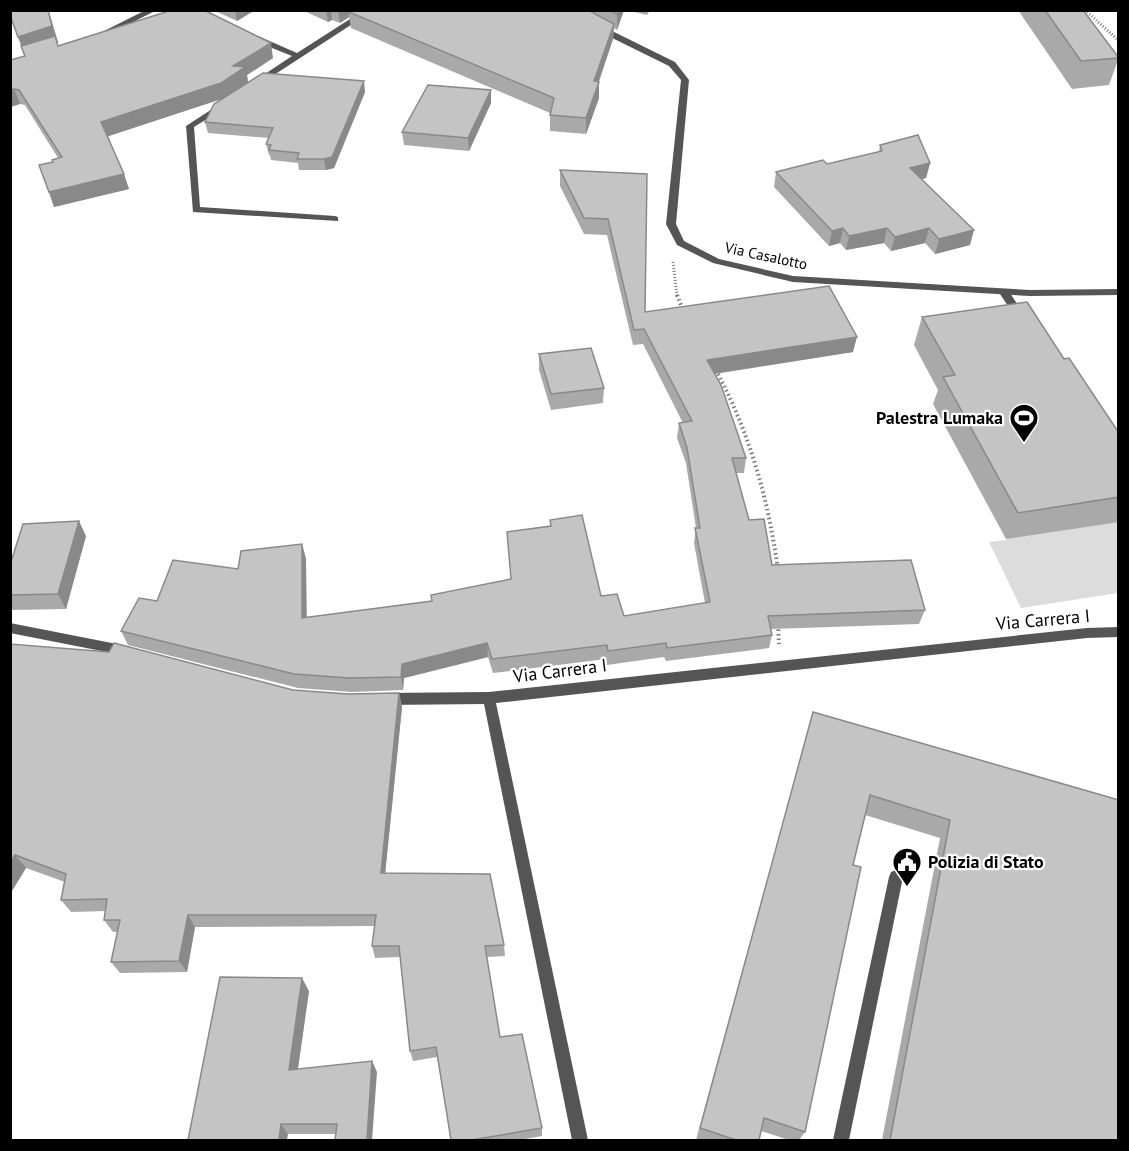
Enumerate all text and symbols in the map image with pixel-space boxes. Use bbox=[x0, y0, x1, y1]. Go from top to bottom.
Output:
street label: Via Casalotto bbox=[722, 237, 809, 274]
sports icon: Palestra Lumaka bbox=[1008, 402, 1040, 444]
place label: Palestra Lumaka bbox=[876, 406, 1003, 429]
street label: Via Carrera I bbox=[994, 604, 1091, 635]
street label: Via Carrera I bbox=[511, 653, 608, 688]
public building icon: Polizia di Stato bbox=[891, 846, 923, 888]
place label: Polizia di Stato bbox=[928, 850, 1044, 873]

